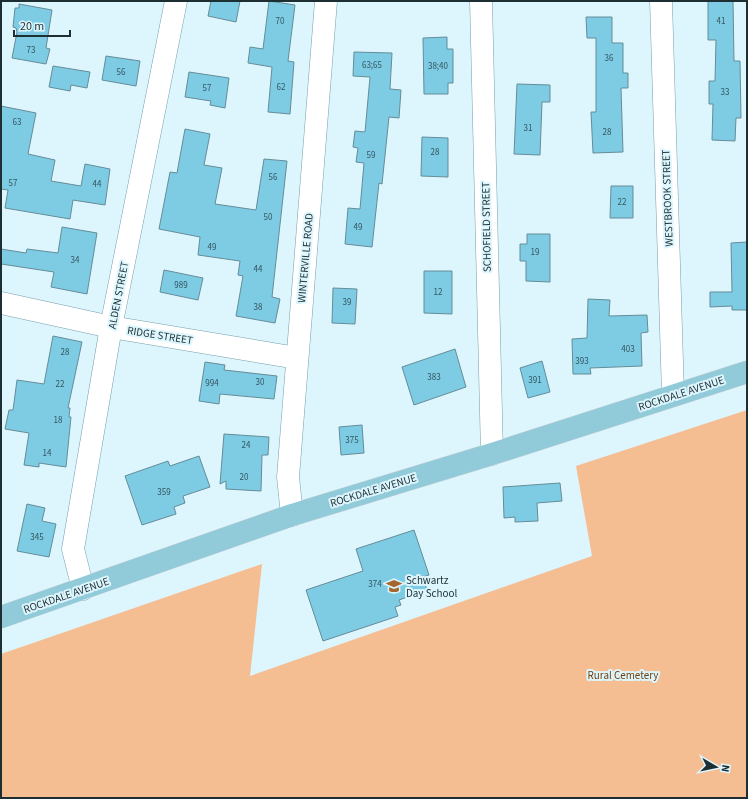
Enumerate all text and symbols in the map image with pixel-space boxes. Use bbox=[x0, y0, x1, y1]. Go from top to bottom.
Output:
scale bar bbox=[14, 12, 70, 38]
house number: 70 bbox=[276, 15, 285, 28]
house number: 41 bbox=[717, 15, 725, 28]
text: 20 m bbox=[20, 18, 44, 35]
house number: 73 bbox=[27, 44, 36, 57]
house number: 36 bbox=[605, 52, 614, 65]
house number: 63;65 bbox=[362, 59, 383, 72]
house number: 38;40 bbox=[428, 60, 449, 73]
house number: 56 bbox=[117, 66, 126, 79]
house number: 62 bbox=[277, 81, 286, 94]
house number: 57 bbox=[203, 82, 212, 95]
house number: 33 bbox=[721, 86, 730, 99]
house number: 63 bbox=[13, 116, 22, 129]
house number: 31 bbox=[524, 122, 532, 135]
house number: 28 bbox=[603, 126, 612, 139]
house number: 28 bbox=[431, 146, 440, 159]
house number: 59 bbox=[367, 149, 376, 162]
street label: WESTBROOK STREET bbox=[658, 149, 677, 247]
house number: 56 bbox=[269, 171, 278, 184]
house number: 57 bbox=[9, 177, 18, 190]
house number: 44 bbox=[93, 178, 102, 191]
street label: SCHOFIELD STREET bbox=[478, 182, 495, 272]
house number: 22 bbox=[618, 196, 627, 209]
house number: 50 bbox=[264, 211, 273, 224]
street label: WINTERVILLE ROAD bbox=[294, 212, 317, 304]
house number: 49 bbox=[354, 221, 363, 234]
house number: 49 bbox=[208, 241, 217, 254]
house number: 19 bbox=[531, 246, 540, 259]
house number: 34 bbox=[71, 254, 80, 267]
street label: ALDEN STREET bbox=[105, 260, 132, 330]
house number: 44 bbox=[254, 263, 263, 276]
house number: 989 bbox=[174, 279, 188, 292]
house number: 12 bbox=[434, 286, 443, 299]
house number: 39 bbox=[343, 296, 352, 309]
house number: 38 bbox=[254, 301, 263, 314]
street label: RIDGE STREET bbox=[126, 323, 194, 348]
house number: 403 bbox=[621, 343, 635, 356]
house number: 28 bbox=[61, 346, 70, 359]
house number: 393 bbox=[575, 355, 589, 368]
house number: 383 bbox=[427, 371, 441, 384]
street label: ROCKDALE AVENUE bbox=[636, 372, 726, 414]
house number: 391 bbox=[528, 374, 542, 387]
house number: 30 bbox=[256, 376, 265, 389]
house number: 994 bbox=[205, 377, 219, 390]
house number: 22 bbox=[56, 378, 65, 391]
house number: 18 bbox=[54, 414, 63, 427]
house number: 375 bbox=[345, 434, 359, 447]
house number: 24 bbox=[242, 439, 251, 452]
house number: 14 bbox=[43, 447, 52, 460]
street label: ROCKDALE AVENUE bbox=[328, 470, 418, 511]
house number: 20 bbox=[240, 471, 249, 484]
house number: 359 bbox=[157, 486, 171, 499]
house number: 345 bbox=[30, 531, 44, 544]
place label: Schwartz Day School bbox=[406, 573, 457, 601]
street label: ROCKDALE AVENUE bbox=[21, 574, 111, 617]
school or university icon: Schwartz Day School bbox=[385, 577, 403, 595]
house number: 374 bbox=[368, 578, 382, 591]
park label: Rural Cemetery bbox=[588, 668, 658, 683]
north arrow bbox=[696, 747, 736, 787]
text: N bbox=[717, 764, 733, 773]

